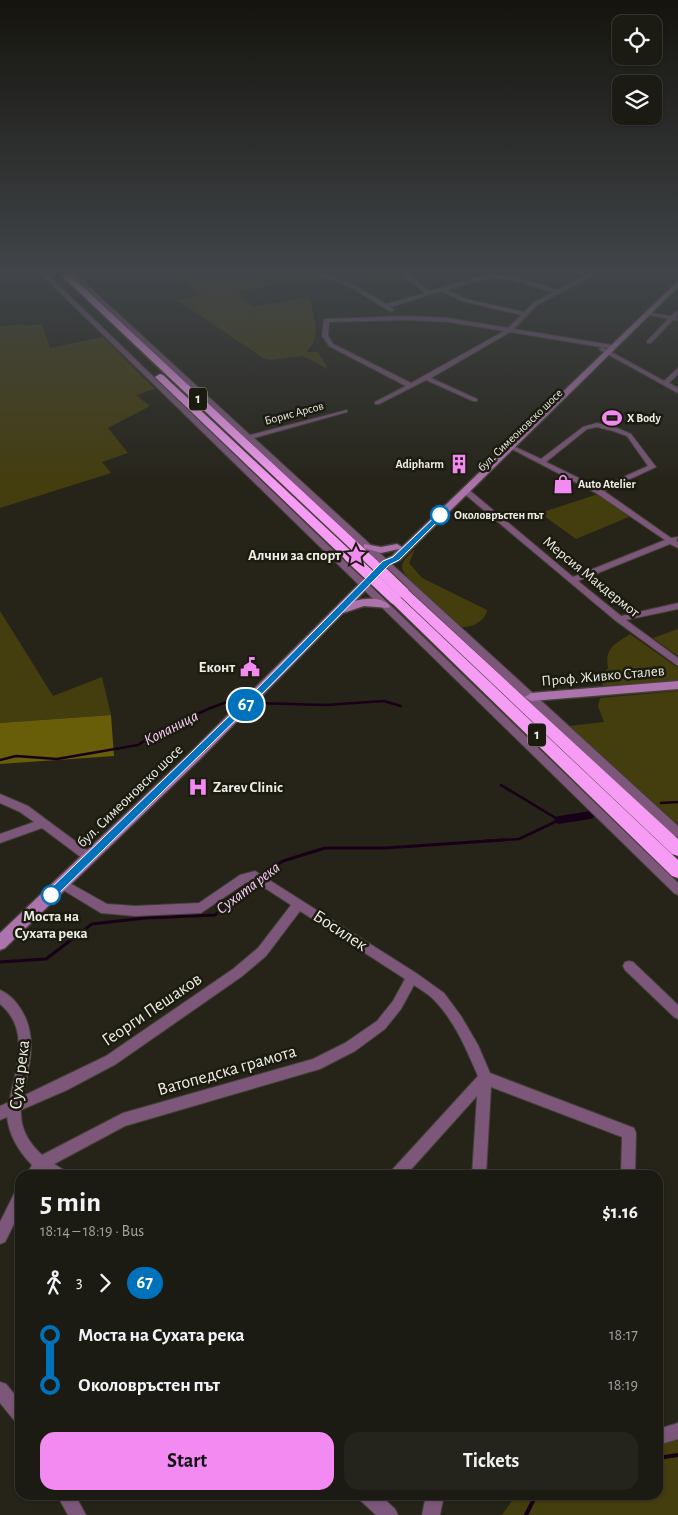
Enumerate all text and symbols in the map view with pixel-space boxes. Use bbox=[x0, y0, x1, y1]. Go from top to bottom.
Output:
map controls bbox=[612, 15, 662, 125]
button: locate bbox=[612, 15, 662, 65]
button: layers bbox=[612, 75, 662, 125]
street label: бул. Симеоновско шосе bbox=[475, 387, 565, 474]
road number: 1 bbox=[189, 388, 207, 410]
street label: Борис Арсов bbox=[263, 399, 325, 427]
sports icon: X Body bbox=[601, 407, 623, 429]
place label: X Body bbox=[627, 412, 661, 425]
building icon: Adipharm bbox=[448, 453, 470, 475]
place label: Adipharm bbox=[395, 458, 444, 470]
shop icon: Auto Atelier bbox=[552, 473, 574, 495]
place label: Auto Atelier bbox=[578, 478, 636, 490]
marker: Околовръстен път bbox=[430, 505, 450, 525]
place label: Околовръстен път bbox=[454, 509, 544, 521]
street label: Мерсия Макдермот bbox=[540, 534, 642, 621]
place icon: Алчни за спорт bbox=[345, 544, 367, 566]
place label: Алчни за спорт bbox=[248, 548, 341, 563]
public building icon: Еконт bbox=[239, 656, 261, 678]
place label: Еконт bbox=[198, 660, 235, 675]
street label: Проф. Живко Сталев bbox=[541, 663, 665, 689]
line badge: 67 bbox=[224, 689, 268, 721]
text: 67 bbox=[238, 696, 254, 714]
water label: Копаница bbox=[141, 708, 201, 748]
road number: 1 bbox=[528, 724, 546, 746]
street label: бул. Симеоновско шосе bbox=[74, 742, 186, 850]
hospital icon: Zarev Clinic bbox=[187, 776, 209, 798]
place label: Zarev Clinic bbox=[213, 780, 283, 795]
water label: Сухата река bbox=[213, 859, 284, 918]
marker: Моста на Сухата река bbox=[41, 885, 61, 905]
street label: Босилек bbox=[310, 907, 371, 955]
place label: Моста на Сухата река bbox=[14, 909, 88, 941]
street label: Георги Пешаков bbox=[99, 970, 205, 1050]
street label: Суха река bbox=[7, 1039, 33, 1111]
street label: Ватопедска грамота bbox=[155, 1043, 299, 1099]
text: 5 min bbox=[40, 1189, 101, 1217]
text: $1.16 bbox=[602, 1203, 638, 1222]
text: 18:14 – 18:19 · Bus bbox=[40, 1223, 144, 1239]
icon: walk bbox=[40, 1269, 68, 1297]
icon: forward bbox=[91, 1269, 119, 1297]
text: 3 bbox=[76, 1274, 83, 1290]
text: 67 bbox=[137, 1274, 153, 1292]
text: Моста на Сухата река bbox=[78, 1326, 245, 1345]
text: 18:17 bbox=[609, 1327, 638, 1343]
text: Околовръстен път bbox=[78, 1376, 220, 1395]
text: 18:19 bbox=[608, 1377, 638, 1393]
button: Start bbox=[40, 1432, 334, 1490]
button: Tickets bbox=[344, 1432, 638, 1490]

